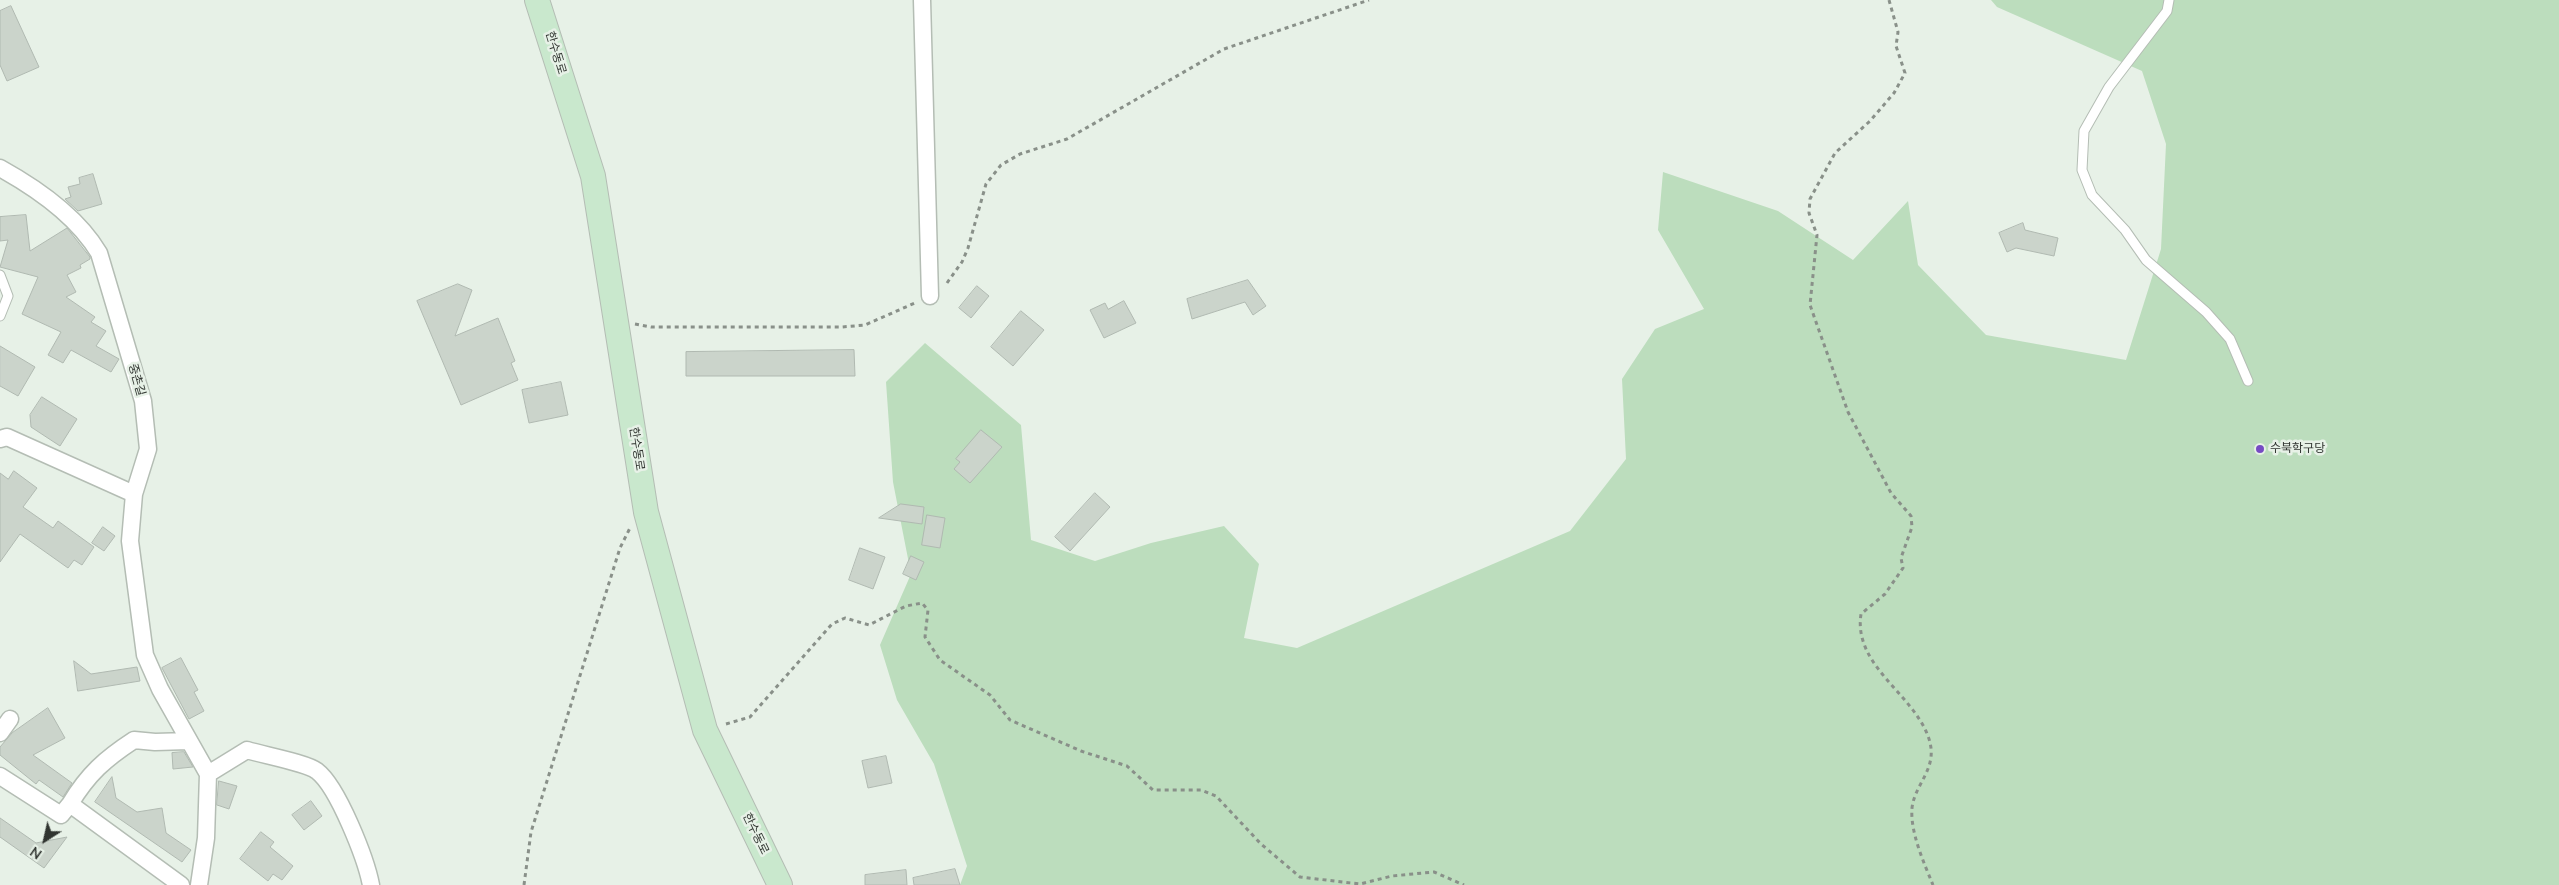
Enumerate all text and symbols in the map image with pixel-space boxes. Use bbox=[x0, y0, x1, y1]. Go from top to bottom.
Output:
street label: 한수동로 bbox=[542, 30, 568, 76]
street label: 중촌길 bbox=[125, 362, 147, 398]
street label: 한수동로 bbox=[625, 426, 647, 472]
place label: 수북학구당 bbox=[2270, 442, 2325, 456]
marker: 수북학구당 bbox=[2254, 443, 2266, 455]
street label: 한수동로 bbox=[739, 811, 771, 857]
north arrow bbox=[20, 815, 70, 865]
text: N bbox=[26, 842, 46, 863]

